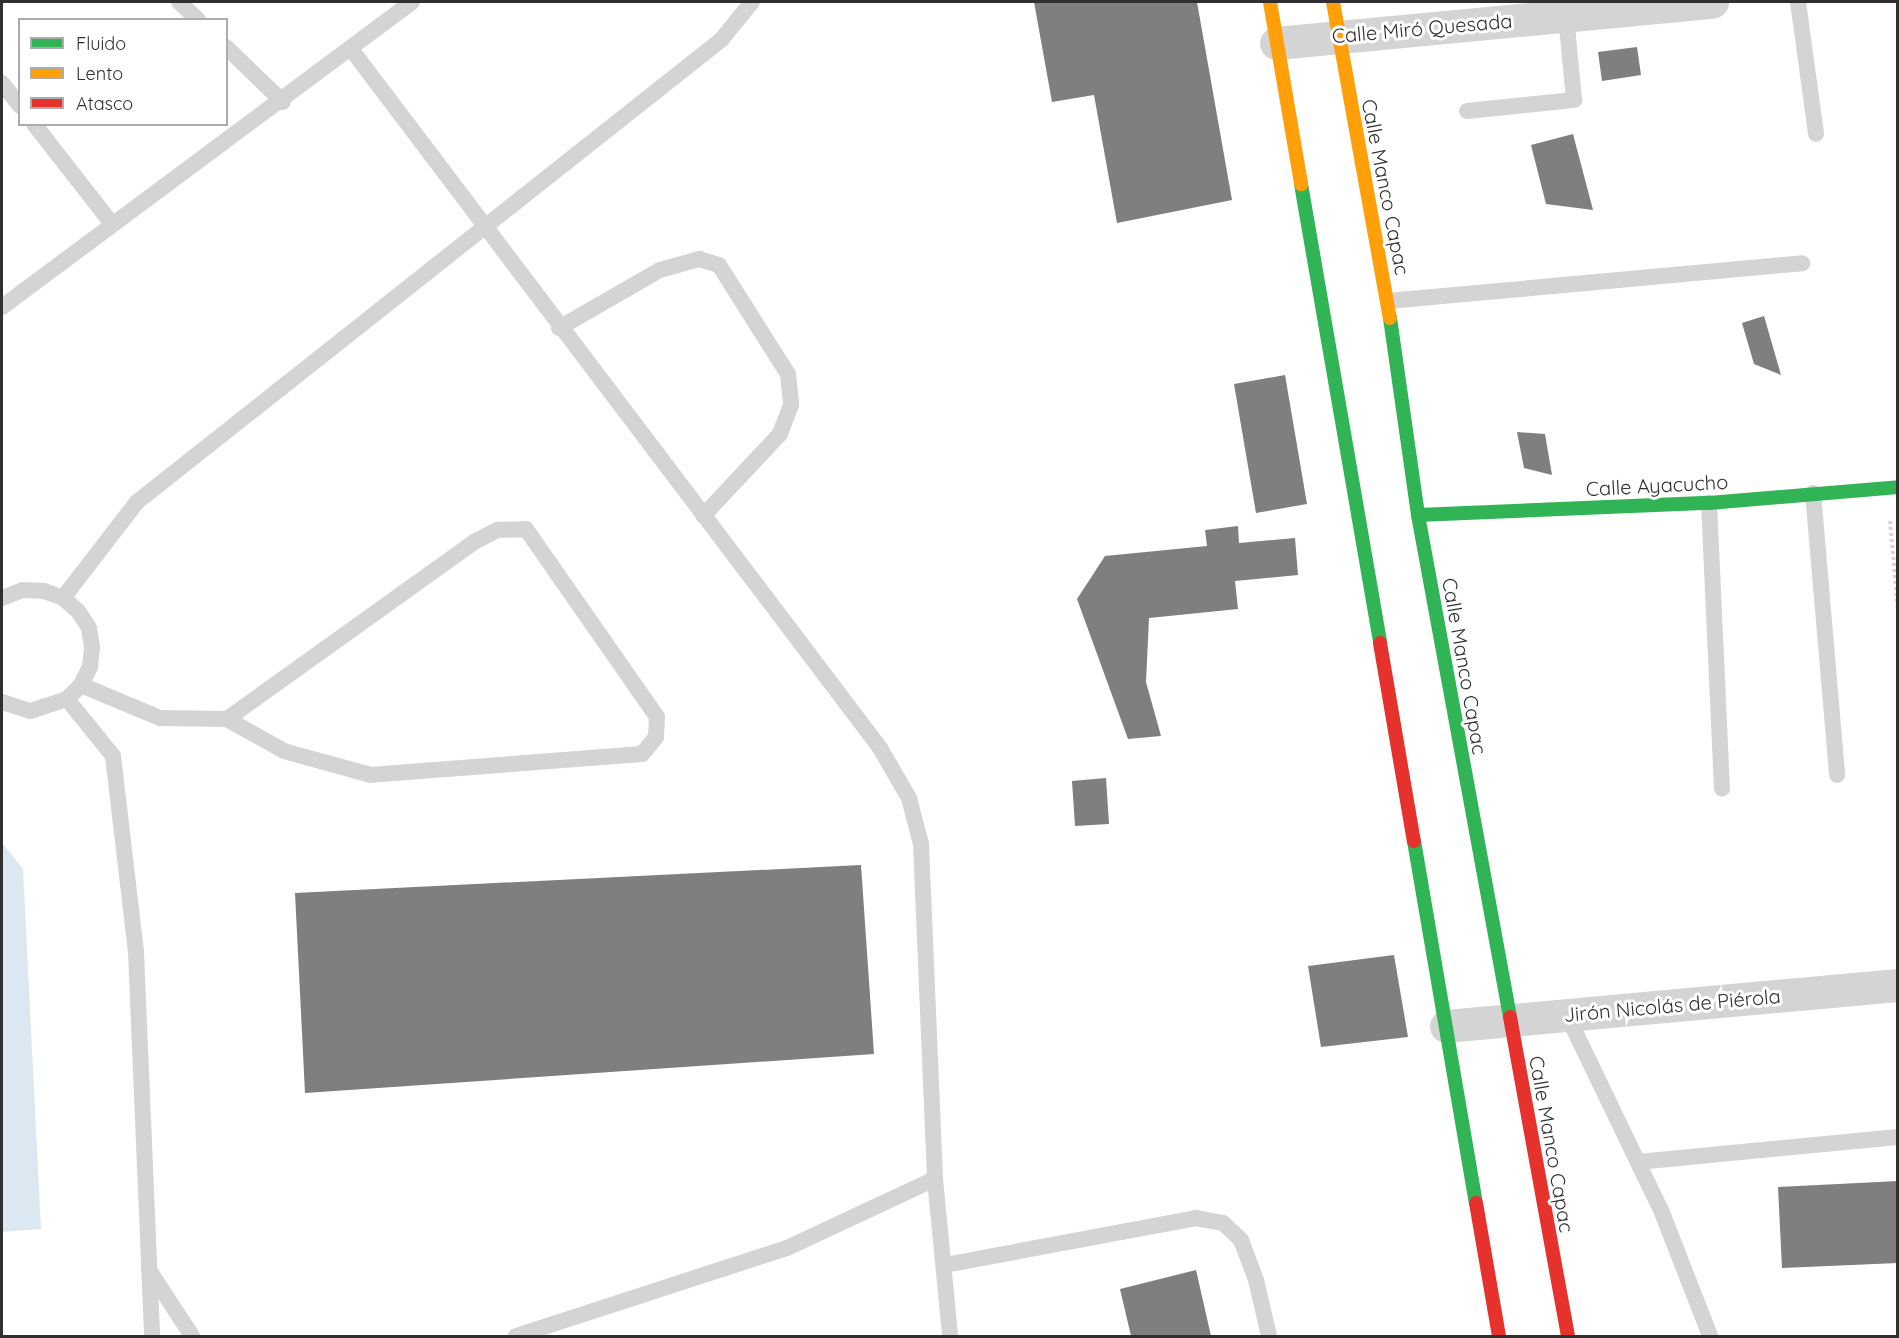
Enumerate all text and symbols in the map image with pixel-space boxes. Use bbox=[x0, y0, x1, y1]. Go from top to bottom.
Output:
street label: Calle Miró Quesada bbox=[1331, 8, 1513, 48]
legend bbox=[18, 18, 228, 126]
text: Fluido bbox=[76, 32, 126, 55]
text: Lento bbox=[76, 62, 123, 85]
text: Atasco bbox=[76, 92, 133, 115]
street label: Calle Manco Capac bbox=[1357, 97, 1415, 277]
street label: Calle Ayacucho bbox=[1585, 469, 1729, 501]
street label: Calle Manco Capac bbox=[1438, 576, 1492, 756]
street label: Jirón Nicolás de Piérola bbox=[1562, 984, 1782, 1026]
street label: Calle Manco Capac bbox=[1525, 1054, 1579, 1234]

